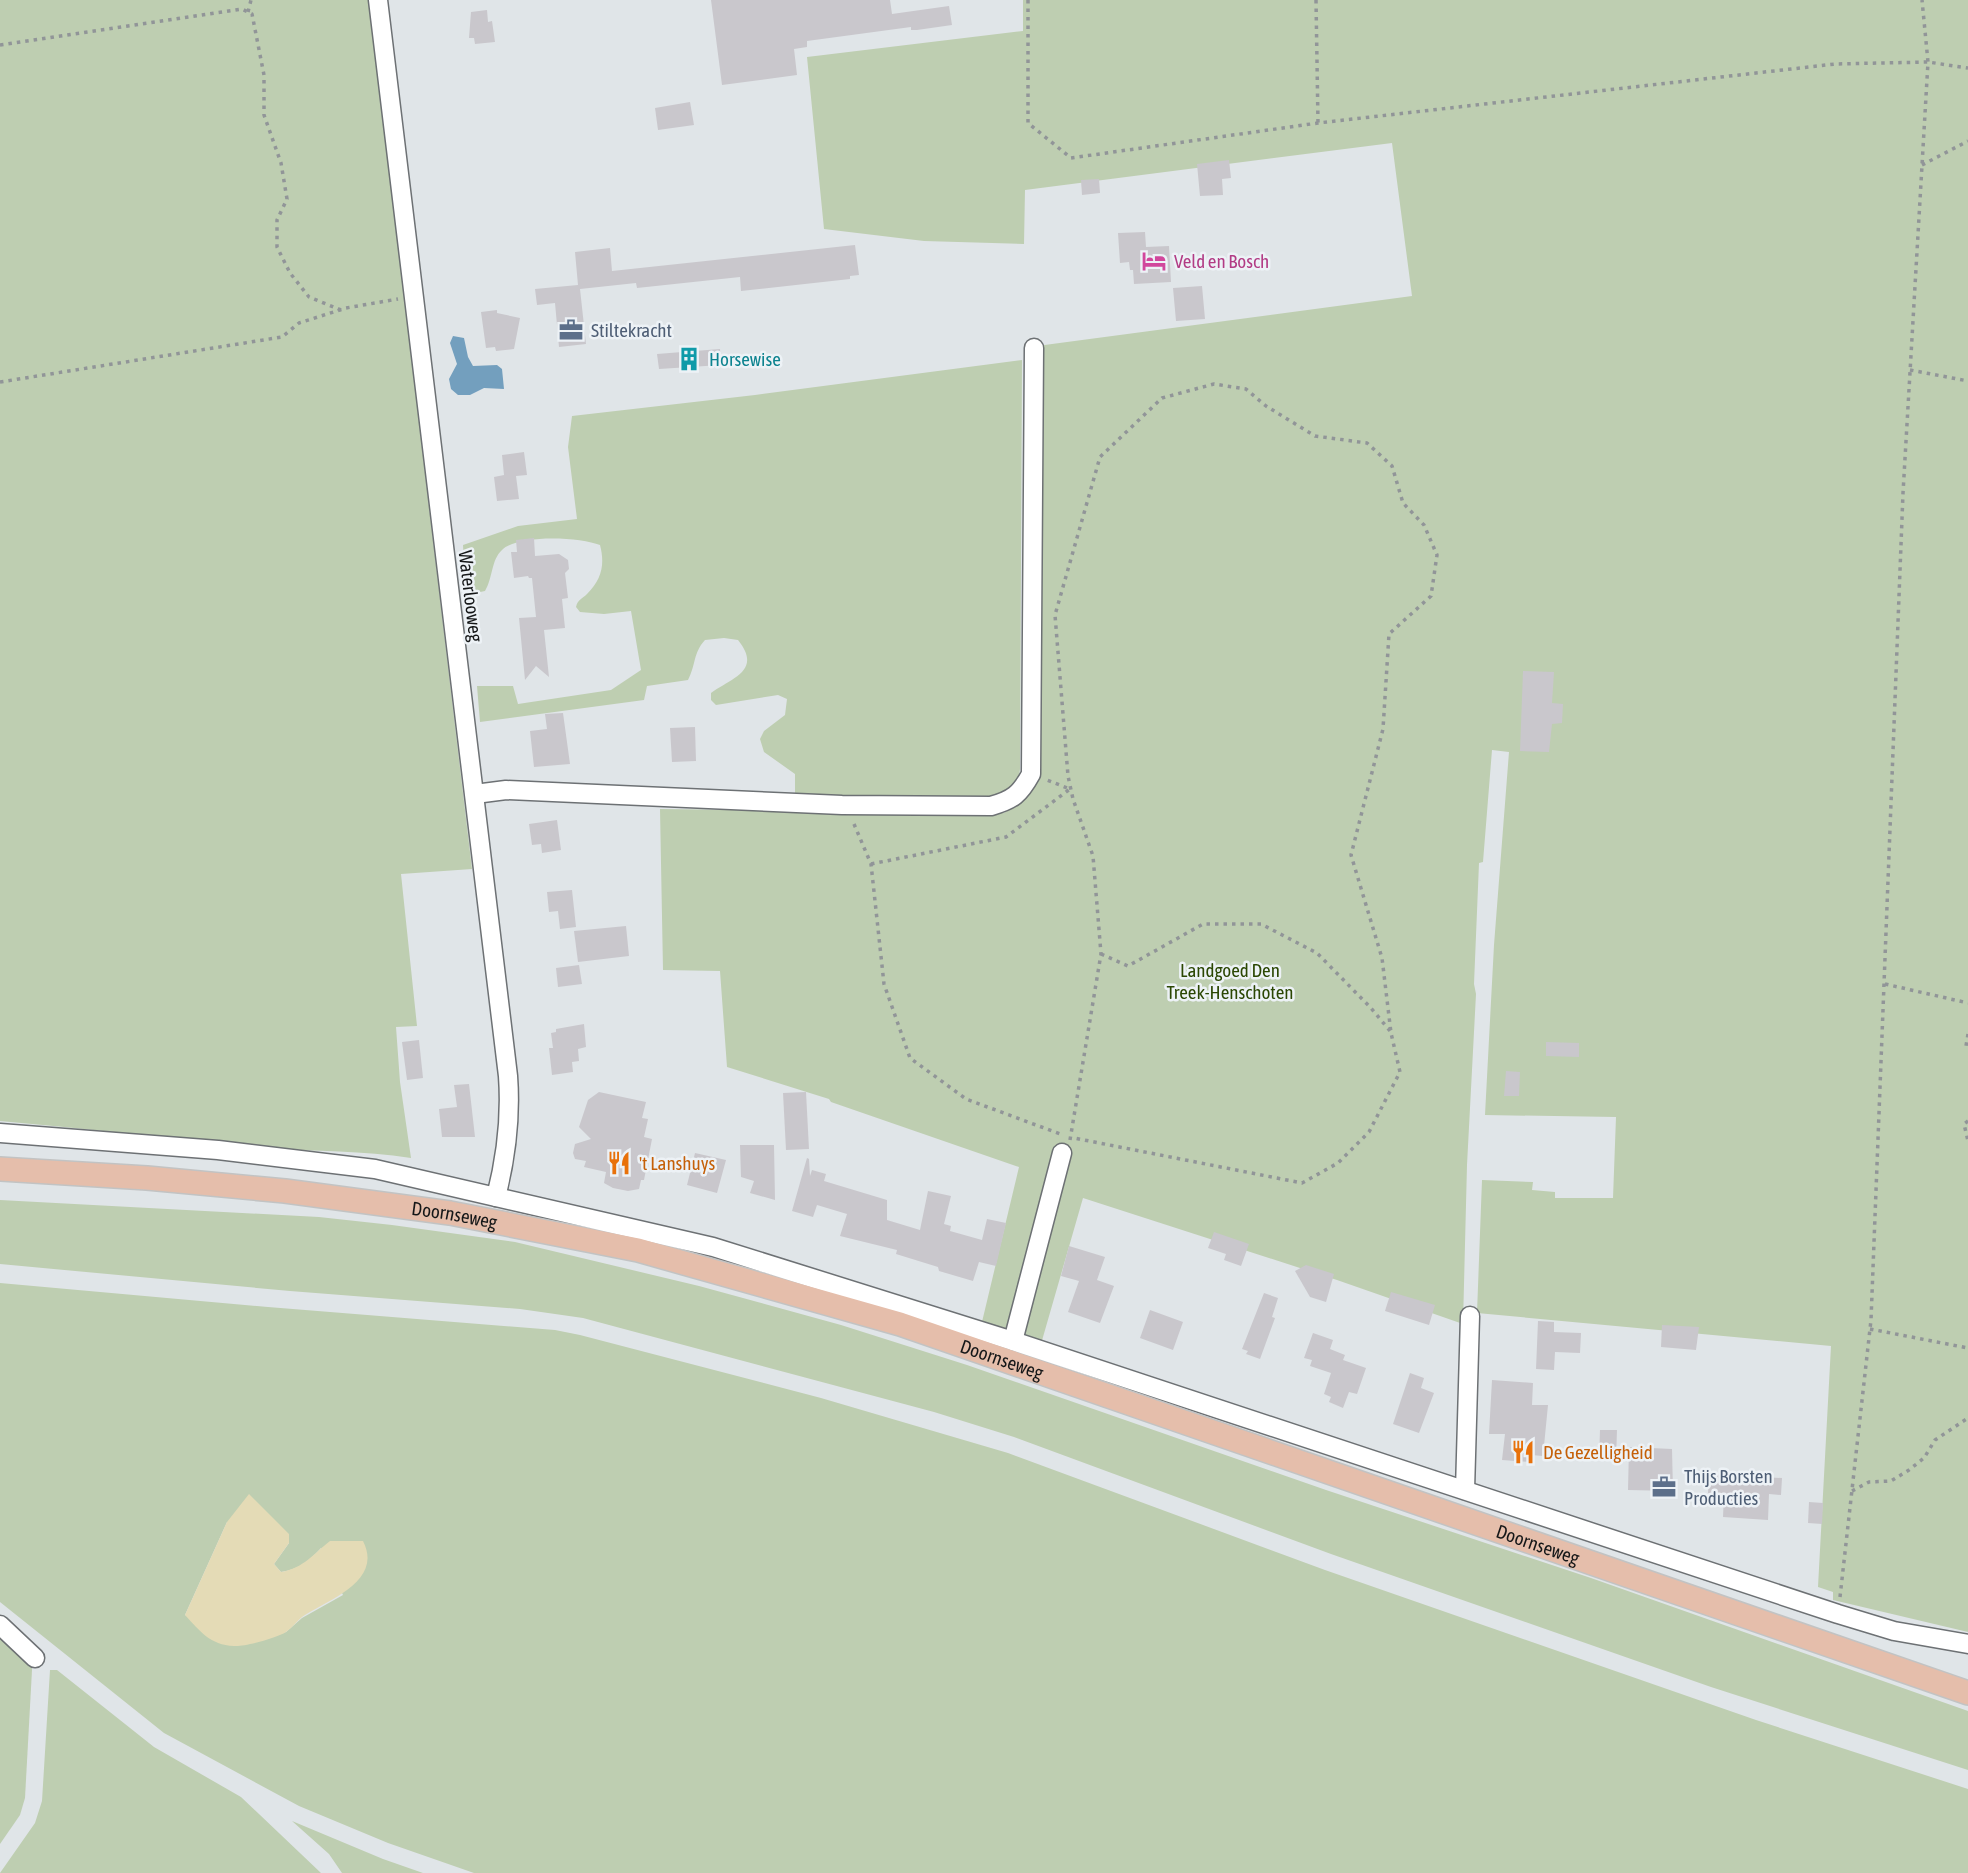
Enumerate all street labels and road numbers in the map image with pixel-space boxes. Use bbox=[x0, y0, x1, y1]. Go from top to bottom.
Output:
street label: Waterlooweg bbox=[454, 549, 488, 644]
street label: Doornseweg bbox=[410, 1197, 500, 1233]
street label: Doornseweg bbox=[957, 1335, 1047, 1384]
street label: Doornseweg bbox=[1493, 1520, 1583, 1569]

